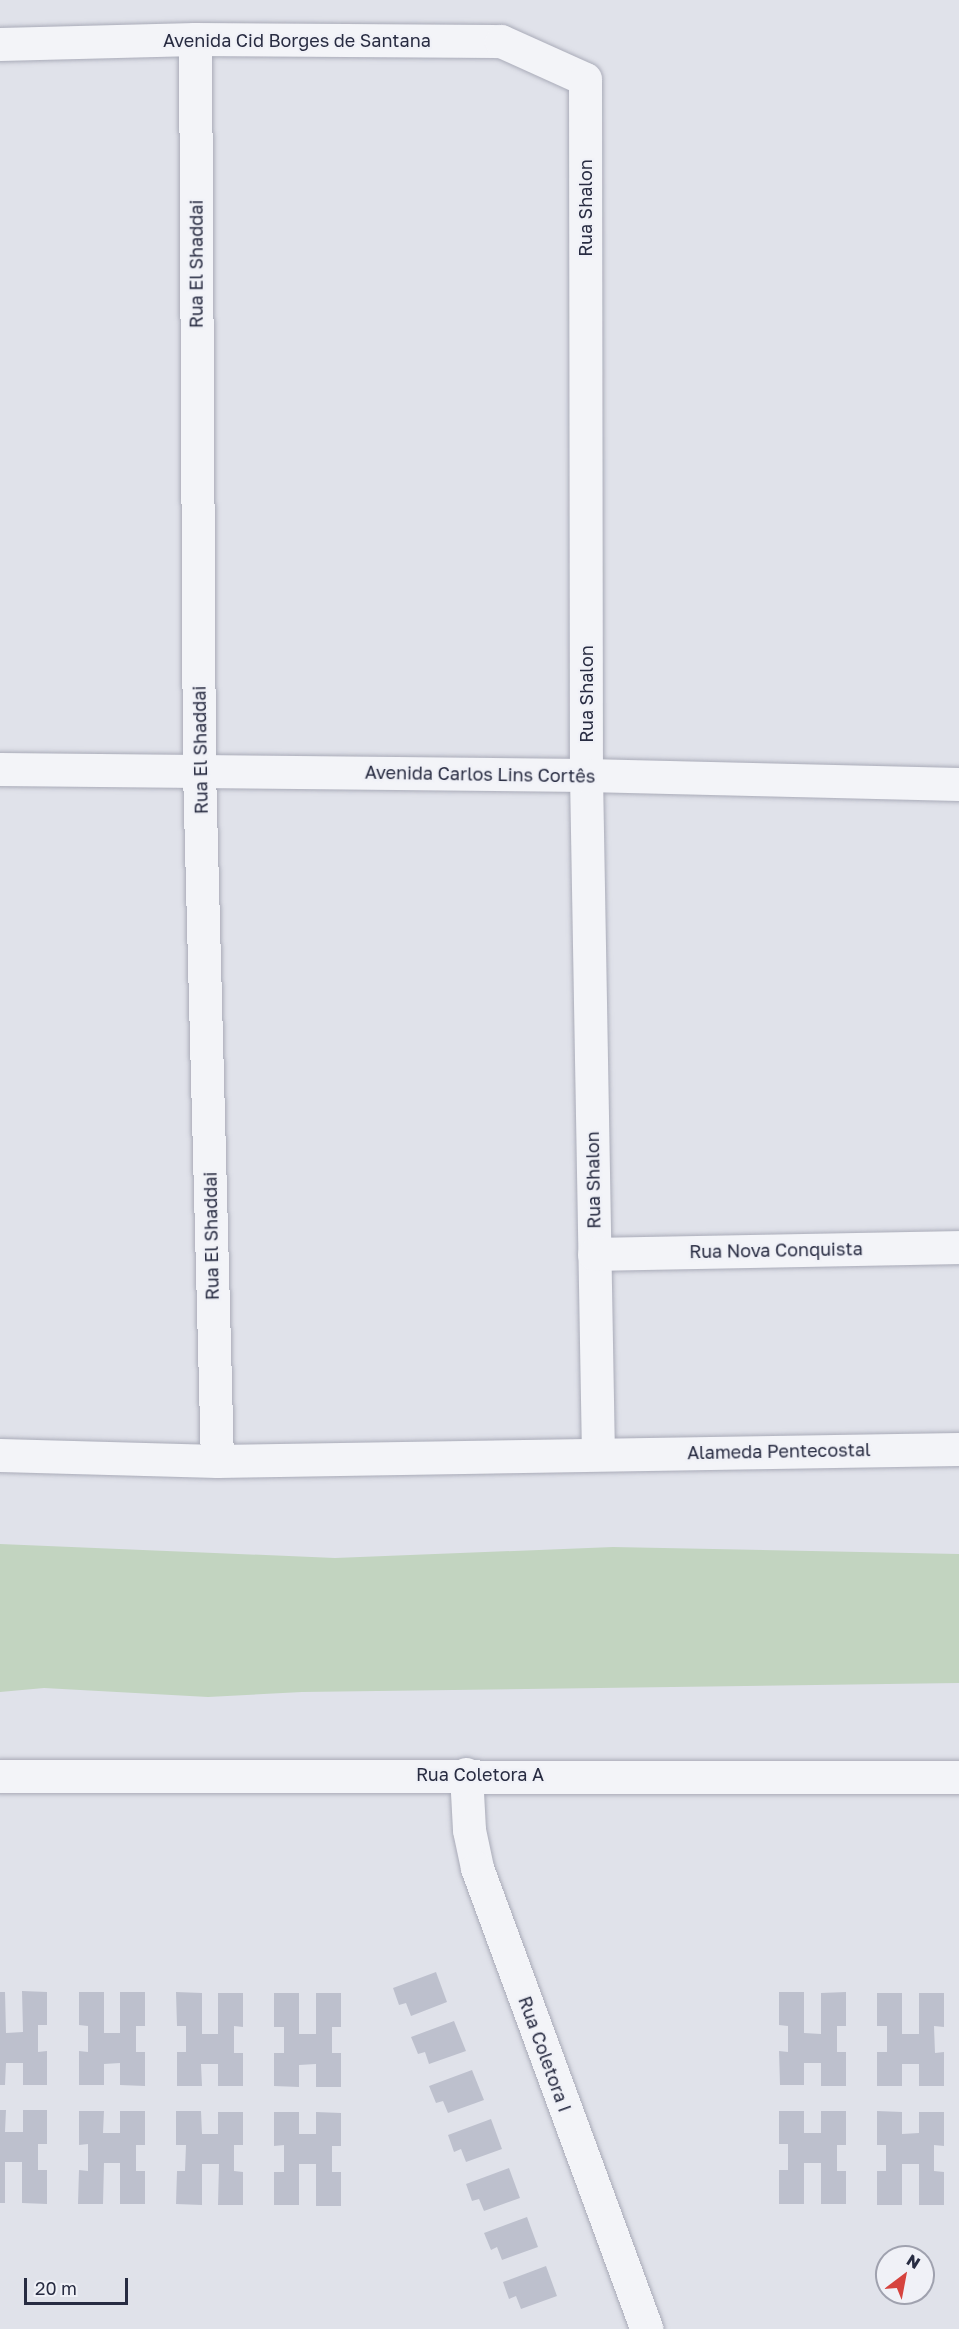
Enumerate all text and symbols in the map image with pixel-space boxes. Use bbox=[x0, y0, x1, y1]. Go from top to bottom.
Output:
street label: Avenida Cid Borges de Santana bbox=[163, 29, 431, 51]
street label: Rua Shalon bbox=[574, 159, 596, 257]
street label: Rua El Shaddai bbox=[185, 200, 207, 328]
street label: Rua Shalon bbox=[575, 645, 597, 743]
street label: Rua El Shaddai bbox=[188, 686, 212, 814]
street label: Avenida Carlos Lins Cortês bbox=[365, 761, 595, 787]
street label: Rua Shalon bbox=[581, 1131, 605, 1229]
street label: Rua El Shaddai bbox=[199, 1172, 223, 1300]
street label: Rua Nova Conquista bbox=[689, 1238, 863, 1262]
street label: Alameda Pentecostal bbox=[687, 1439, 871, 1463]
street label: Rua Coletora A bbox=[416, 1763, 544, 1785]
street label: Rua Coletora I bbox=[514, 1993, 576, 2115]
north arrow bbox=[875, 2245, 935, 2305]
text: N bbox=[903, 2250, 924, 2273]
scale bar bbox=[27, 2266, 130, 2304]
text: 20 m bbox=[35, 2277, 77, 2299]

